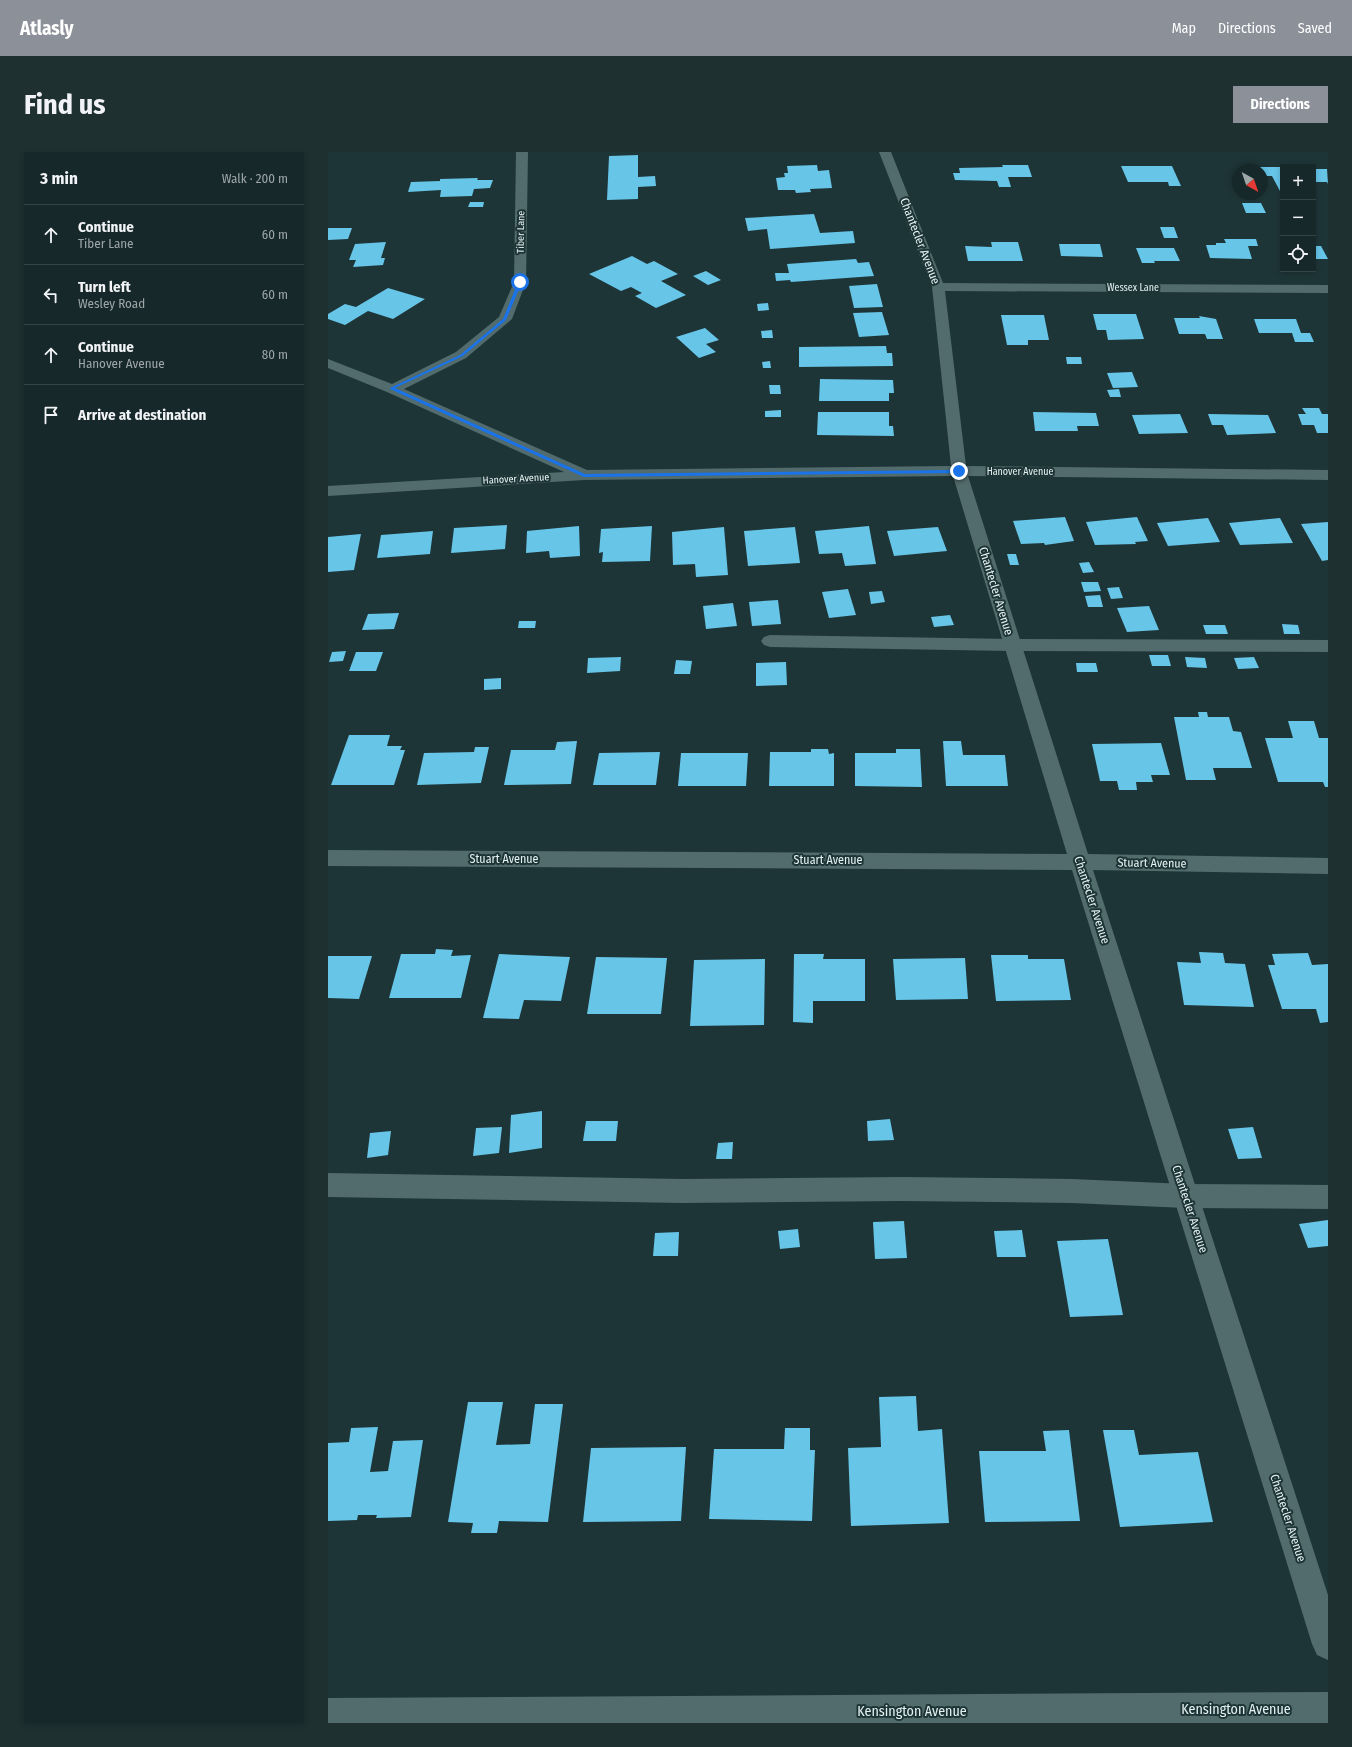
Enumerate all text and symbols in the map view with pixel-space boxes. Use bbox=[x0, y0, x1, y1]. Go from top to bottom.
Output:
text: Atlasly bbox=[20, 17, 74, 40]
text: Map bbox=[1172, 20, 1196, 37]
text: Directions bbox=[1218, 20, 1276, 37]
text: Saved bbox=[1298, 20, 1332, 37]
button: Directions bbox=[1233, 86, 1328, 123]
text: Find us bbox=[24, 88, 106, 121]
north arrow bbox=[1232, 164, 1268, 200]
map controls bbox=[1280, 164, 1316, 272]
button: + bbox=[1280, 164, 1316, 200]
text: 3 min bbox=[40, 168, 78, 189]
text: Walk · 200 m bbox=[222, 171, 288, 186]
street label: Chantecler Avenue bbox=[897, 196, 943, 286]
button: − bbox=[1280, 200, 1316, 236]
street label: Tiber Lane bbox=[515, 210, 527, 253]
text: Continue bbox=[78, 218, 134, 236]
icon: ahead bbox=[40, 224, 62, 246]
text: 60 m bbox=[262, 227, 288, 242]
text: Tiber Lane bbox=[78, 236, 134, 251]
button: locate bbox=[1280, 236, 1316, 272]
route start bbox=[511, 273, 529, 291]
text: Turn left bbox=[78, 278, 131, 296]
street label: Wessex Lane bbox=[1107, 282, 1159, 294]
icon: left bbox=[40, 284, 62, 306]
text: 60 m bbox=[262, 287, 288, 302]
text: Wesley Road bbox=[78, 296, 145, 311]
text: Continue bbox=[78, 338, 134, 356]
icon: ahead bbox=[40, 344, 62, 366]
text: 80 m bbox=[262, 347, 288, 362]
text: Hanover Avenue bbox=[78, 356, 165, 371]
icon: arrive bbox=[40, 404, 62, 426]
text: Arrive at destination bbox=[78, 406, 206, 424]
route end bbox=[950, 462, 968, 480]
street label: Hanover Avenue bbox=[987, 466, 1053, 478]
street label: Hanover Avenue bbox=[482, 471, 550, 487]
street label: Chantecler Avenue bbox=[976, 545, 1016, 637]
street label: Stuart Avenue bbox=[469, 852, 539, 866]
street label: Stuart Avenue bbox=[793, 853, 863, 867]
street label: Chantecler Avenue bbox=[1071, 854, 1113, 946]
street label: Stuart Avenue bbox=[1117, 855, 1187, 871]
street label: Chantecler Avenue bbox=[1169, 1163, 1211, 1255]
street label: Chantecler Avenue bbox=[1267, 1472, 1309, 1564]
street label: Kensington Avenue bbox=[1181, 1701, 1291, 1718]
street label: Kensington Avenue bbox=[857, 1703, 967, 1720]

